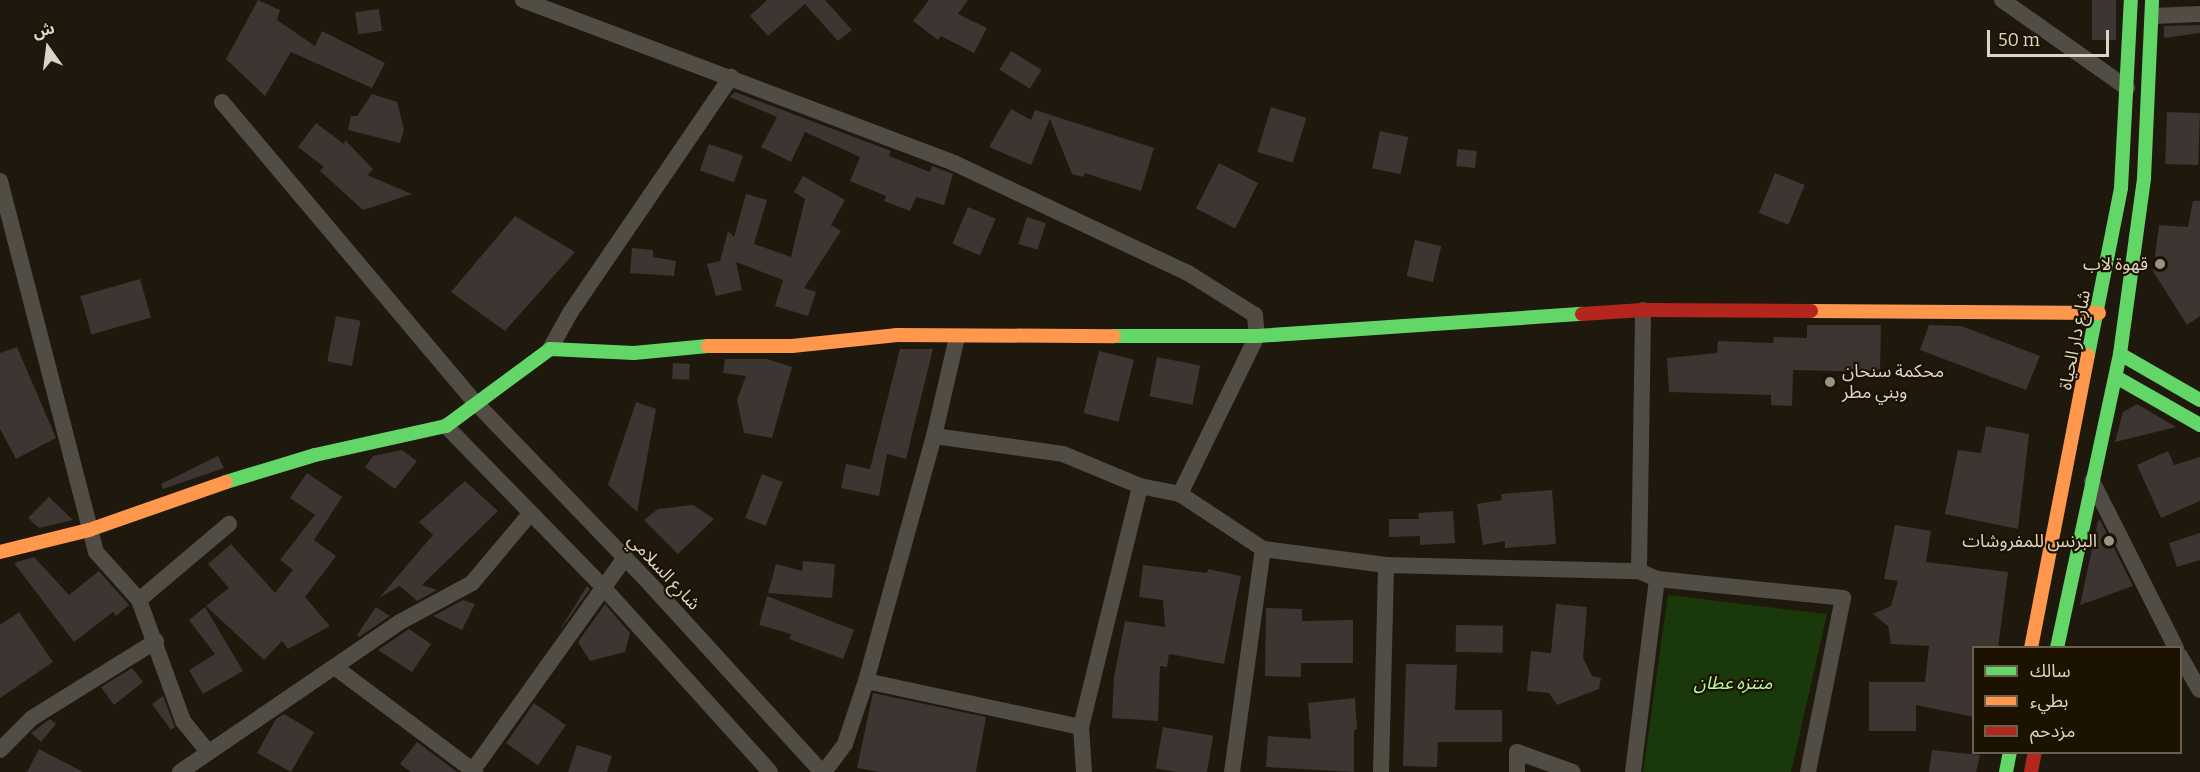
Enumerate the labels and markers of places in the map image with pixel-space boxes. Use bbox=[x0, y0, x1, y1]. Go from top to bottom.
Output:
place label: قهوة لاب bbox=[2083, 253, 2148, 275]
marker: قهوة لاب bbox=[2153, 257, 2167, 271]
place label: محكمة سنحان وبني مطر bbox=[1842, 361, 1944, 404]
marker: محكمة سنحان وبني مطر bbox=[1823, 375, 1837, 389]
place label: البرنس للمفروشات bbox=[1962, 530, 2097, 552]
marker: البرنس للمفروشات bbox=[2102, 534, 2116, 548]

